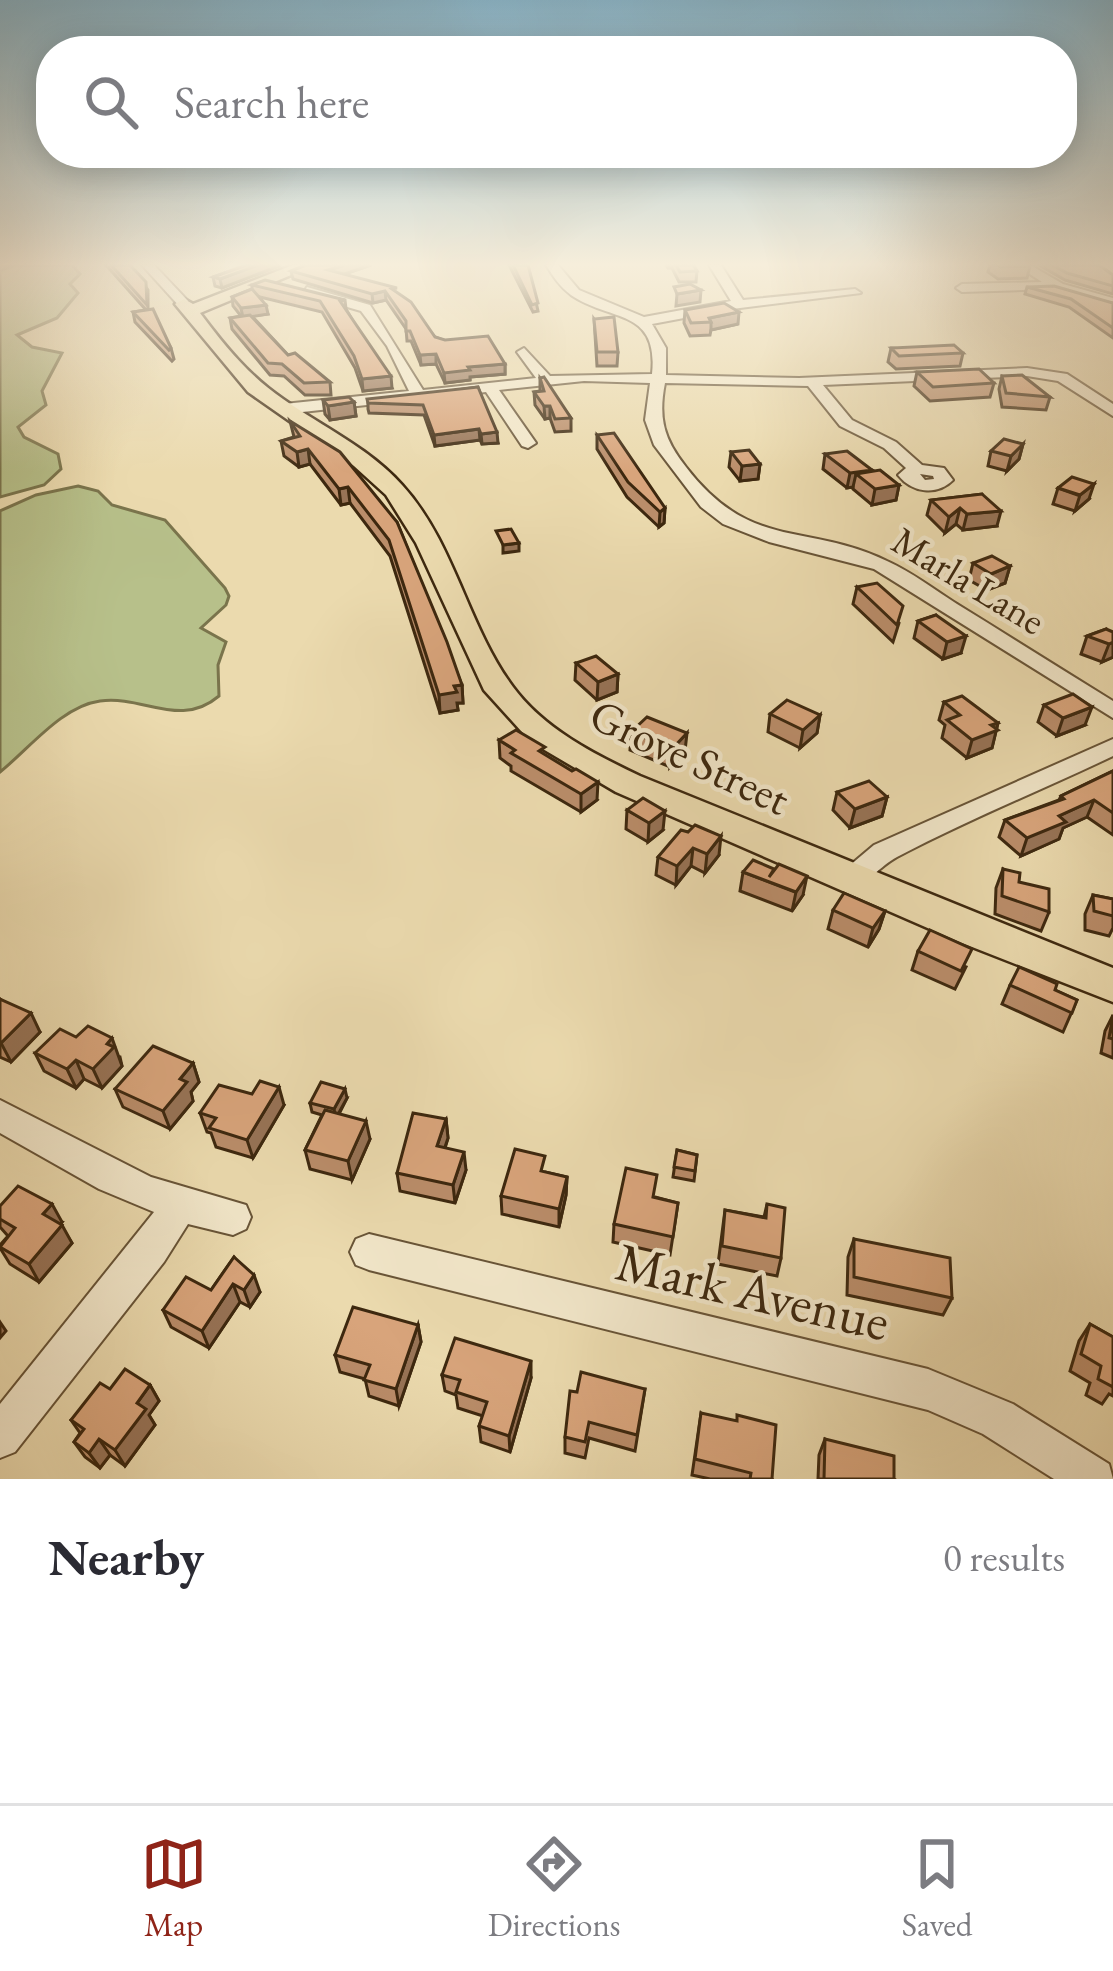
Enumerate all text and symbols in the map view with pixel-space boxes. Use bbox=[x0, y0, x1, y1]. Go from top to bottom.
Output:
search box bbox=[36, 36, 1077, 168]
icon: search bbox=[78, 69, 144, 135]
text: Search here bbox=[174, 73, 369, 131]
street label: Marla Lane bbox=[883, 515, 1055, 646]
street label: Grove Street bbox=[581, 685, 799, 827]
street label: Mark Avenue bbox=[610, 1226, 896, 1356]
text: Nearby bbox=[48, 1524, 204, 1590]
text: 0 results bbox=[943, 1532, 1065, 1583]
tab: Map bbox=[141, 1831, 207, 1946]
tab: Directions bbox=[488, 1831, 621, 1946]
tab: Saved bbox=[902, 1831, 972, 1946]

